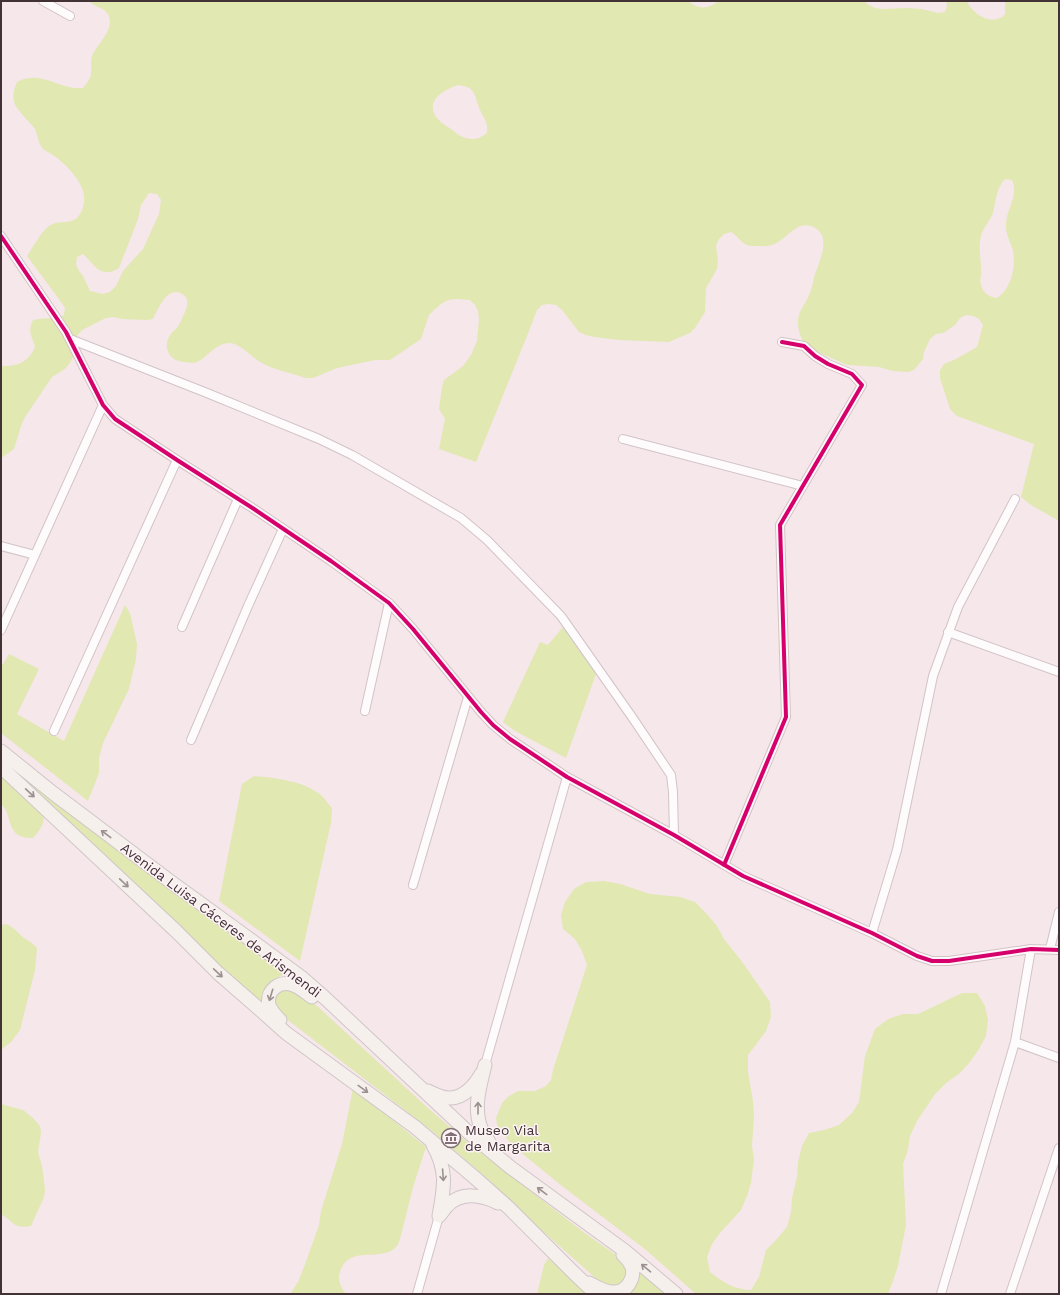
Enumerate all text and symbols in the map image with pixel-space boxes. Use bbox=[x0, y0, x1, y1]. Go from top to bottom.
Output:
one-way arrow bbox=[25, 789, 35, 798]
one-way arrow bbox=[101, 829, 112, 838]
street label: Avenida Luisa Cáceres de Arismendi bbox=[118, 839, 324, 1001]
one-way arrow bbox=[119, 878, 130, 887]
one-way arrow bbox=[213, 968, 223, 977]
one-way arrow bbox=[267, 989, 274, 1002]
one-way arrow bbox=[357, 1085, 368, 1093]
one-way arrow bbox=[474, 1102, 482, 1115]
place label: Museo Vial de Margarita bbox=[465, 1122, 550, 1154]
museum icon: Museo Vial de Margarita bbox=[440, 1127, 462, 1149]
one-way arrow bbox=[440, 1168, 447, 1181]
one-way arrow bbox=[537, 1186, 548, 1195]
one-way arrow bbox=[641, 1264, 652, 1273]

